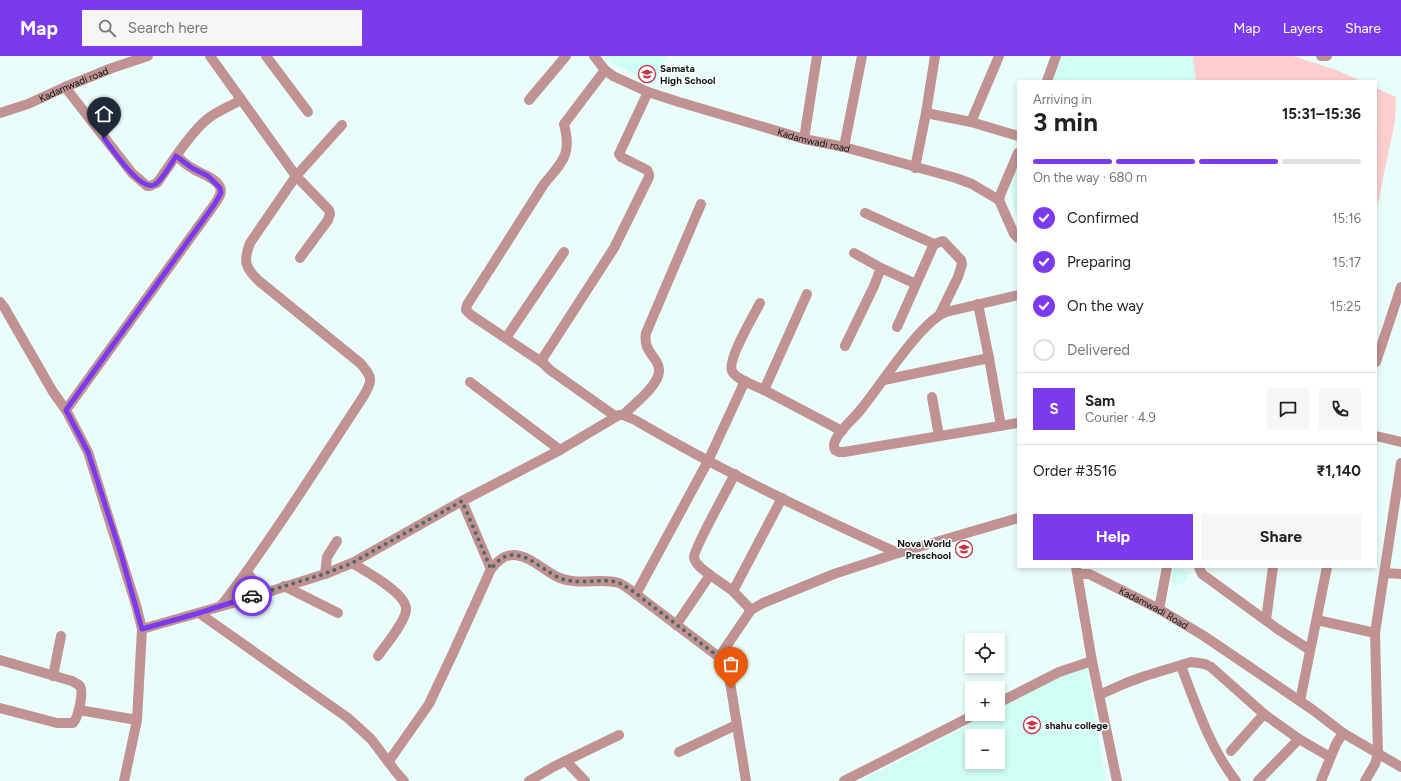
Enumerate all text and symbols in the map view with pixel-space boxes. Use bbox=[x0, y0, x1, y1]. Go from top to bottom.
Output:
search box bbox=[82, 10, 362, 46]
text: Map bbox=[20, 17, 58, 40]
icon: search bbox=[96, 17, 118, 39]
text: Search here bbox=[128, 19, 208, 37]
text: Map bbox=[1233, 20, 1261, 37]
text: Layers bbox=[1283, 20, 1323, 37]
text: Share bbox=[1345, 20, 1381, 37]
place label: Samata High School bbox=[660, 62, 716, 87]
street label: Kadamwadi road bbox=[37, 64, 110, 105]
school or university icon: Samata High School bbox=[637, 64, 657, 84]
text: Arriving in bbox=[1033, 92, 1092, 107]
pin bbox=[87, 97, 121, 138]
icon: home bbox=[93, 103, 115, 125]
text: 15:31–15:36 bbox=[1282, 105, 1361, 123]
text: 3 min bbox=[1033, 106, 1098, 138]
street label: Kadamwadi road bbox=[776, 125, 852, 155]
text: On the way · 680 m bbox=[1033, 170, 1147, 185]
icon: check bbox=[1033, 207, 1055, 229]
text: Confirmed bbox=[1067, 209, 1139, 227]
text: 15:16 bbox=[1332, 211, 1361, 226]
icon: check bbox=[1033, 251, 1055, 273]
text: Preparing bbox=[1067, 253, 1131, 271]
text: 15:17 bbox=[1333, 255, 1361, 270]
icon: check bbox=[1033, 295, 1055, 317]
text: On the way bbox=[1067, 297, 1144, 315]
text: 15:25 bbox=[1330, 299, 1361, 314]
text: Delivered bbox=[1067, 341, 1130, 359]
button: chat bbox=[1267, 388, 1309, 430]
button: phone bbox=[1319, 388, 1361, 430]
text: Sam bbox=[1085, 392, 1115, 410]
text: S bbox=[1049, 400, 1059, 418]
text: Courier · 4.9 bbox=[1085, 410, 1156, 425]
text: Order #3516 bbox=[1033, 462, 1116, 480]
text: ₹1,140 bbox=[1316, 462, 1361, 480]
button: Help bbox=[1033, 514, 1193, 560]
button: Share bbox=[1201, 514, 1361, 560]
place label: Nova World Preschool bbox=[897, 537, 951, 562]
school or university icon: Nova World Preschool bbox=[954, 539, 974, 559]
courier bbox=[232, 576, 272, 616]
street label: Kadamwadi Road bbox=[1117, 584, 1191, 632]
icon: car bbox=[241, 585, 263, 607]
map controls bbox=[965, 633, 1005, 769]
button: locate bbox=[965, 633, 1005, 673]
pin bbox=[714, 647, 748, 688]
icon: bag bbox=[720, 653, 742, 675]
button: + bbox=[965, 681, 1005, 721]
school or university icon: shahu college bbox=[1022, 715, 1042, 735]
place label: shahu college bbox=[1045, 719, 1108, 732]
button: − bbox=[965, 729, 1005, 769]

